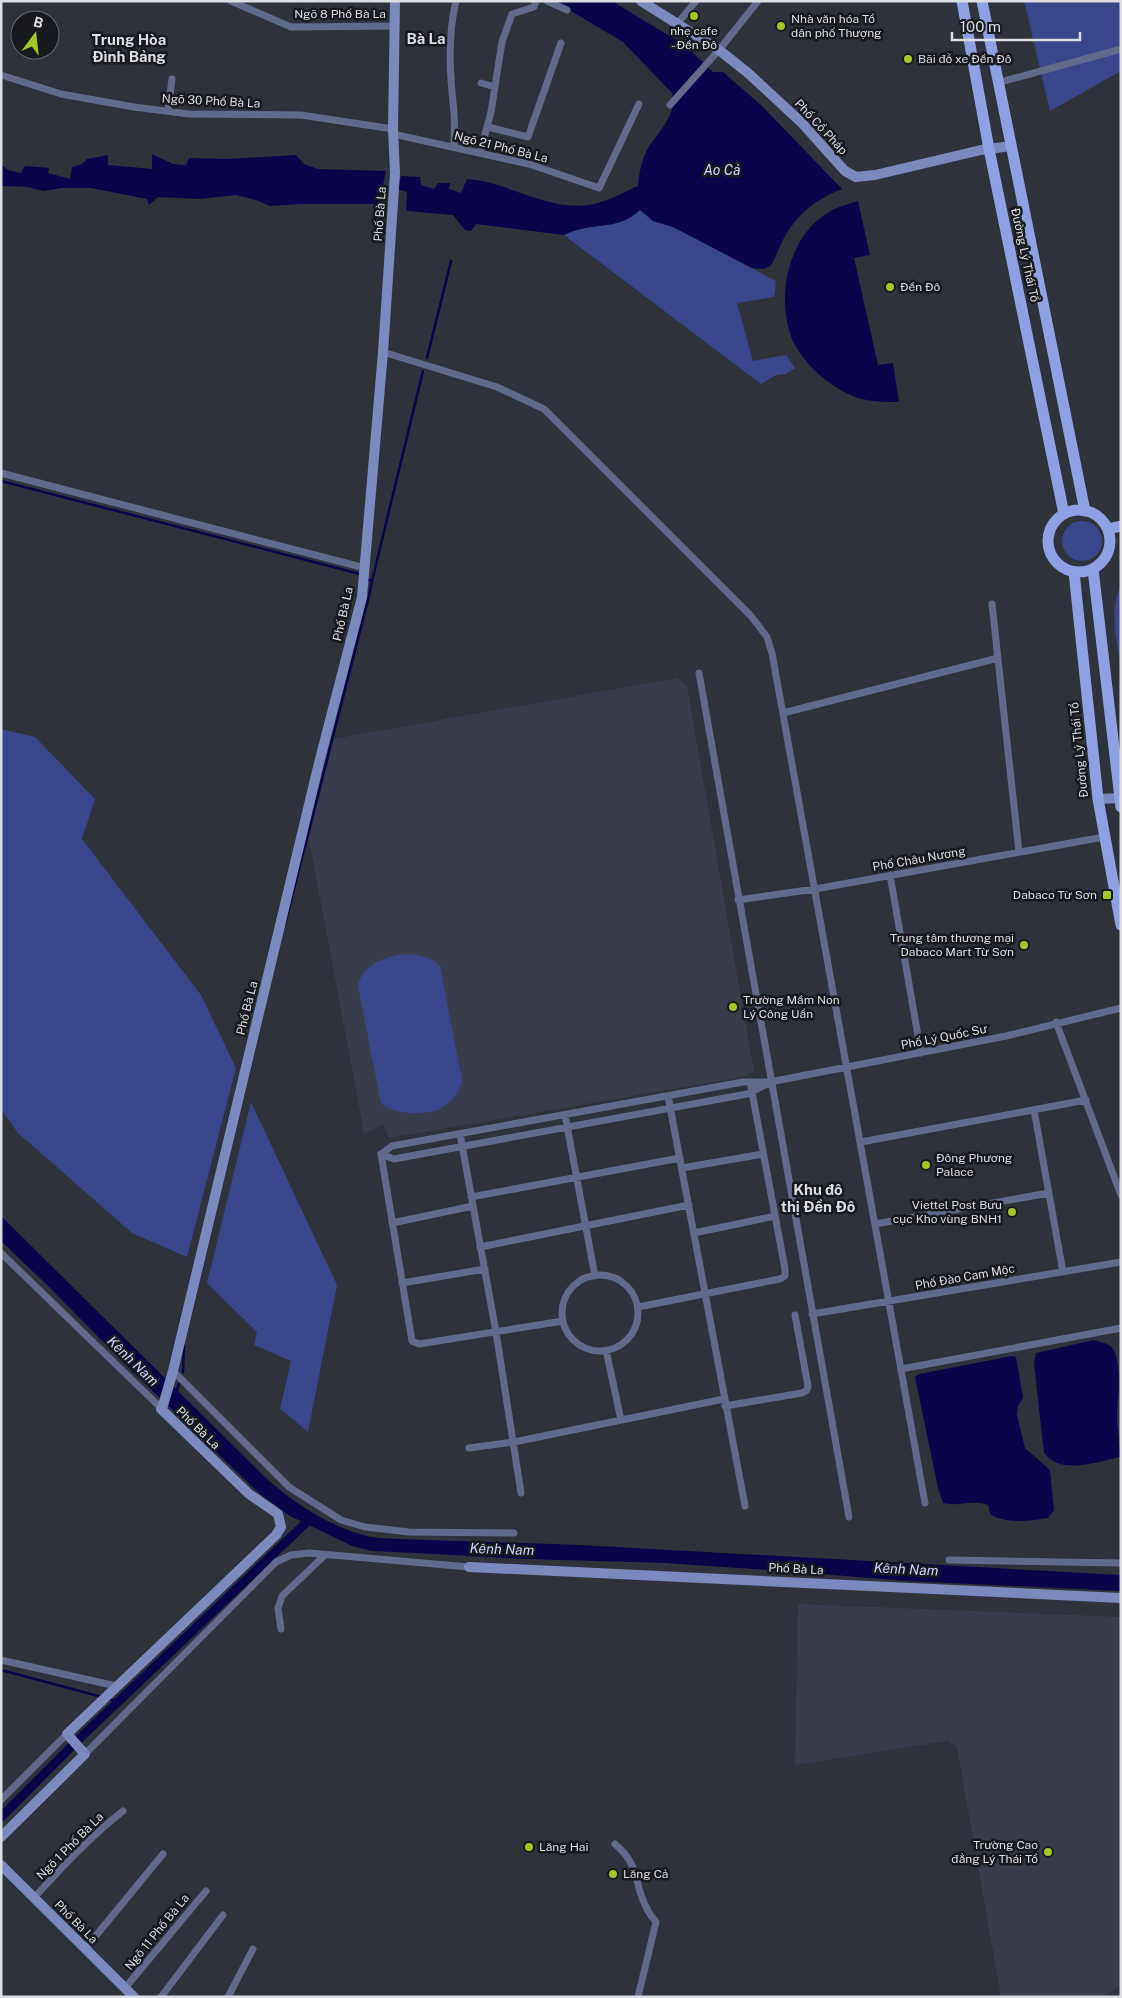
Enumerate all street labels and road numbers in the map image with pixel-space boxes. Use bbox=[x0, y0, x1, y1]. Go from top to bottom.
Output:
street label: Ngõ 8 Phố Bà La bbox=[294, 7, 386, 21]
street label: Ngõ 30 Phố Bà La bbox=[161, 91, 261, 111]
street label: Phố Cổ Pháp bbox=[792, 96, 850, 158]
street label: Ngõ 21 Phố Bà La bbox=[453, 129, 549, 165]
street label: Phố Bà La bbox=[371, 186, 389, 242]
street label: Đường Lý Thái Tổ bbox=[1008, 207, 1042, 304]
street label: Phố Bà La bbox=[330, 586, 356, 642]
street label: Đường Lý Thái Tổ bbox=[1067, 701, 1091, 798]
street label: Phố Châu Nương bbox=[871, 844, 967, 874]
street label: Phố Bà La bbox=[234, 980, 260, 1036]
street label: Phố Lý Quốc Sư bbox=[900, 1022, 989, 1052]
street label: Phố Đào Cam Mộc bbox=[914, 1261, 1016, 1293]
street label: Phố Bà La bbox=[173, 1404, 223, 1452]
street label: Phố Bà La bbox=[768, 1561, 824, 1577]
street label: Ngõ 1 Phố Bà La bbox=[34, 1810, 106, 1882]
street label: Ngõ 11 Phố Bà La bbox=[122, 1891, 192, 1973]
street label: Phố Bà La bbox=[52, 1898, 100, 1946]

